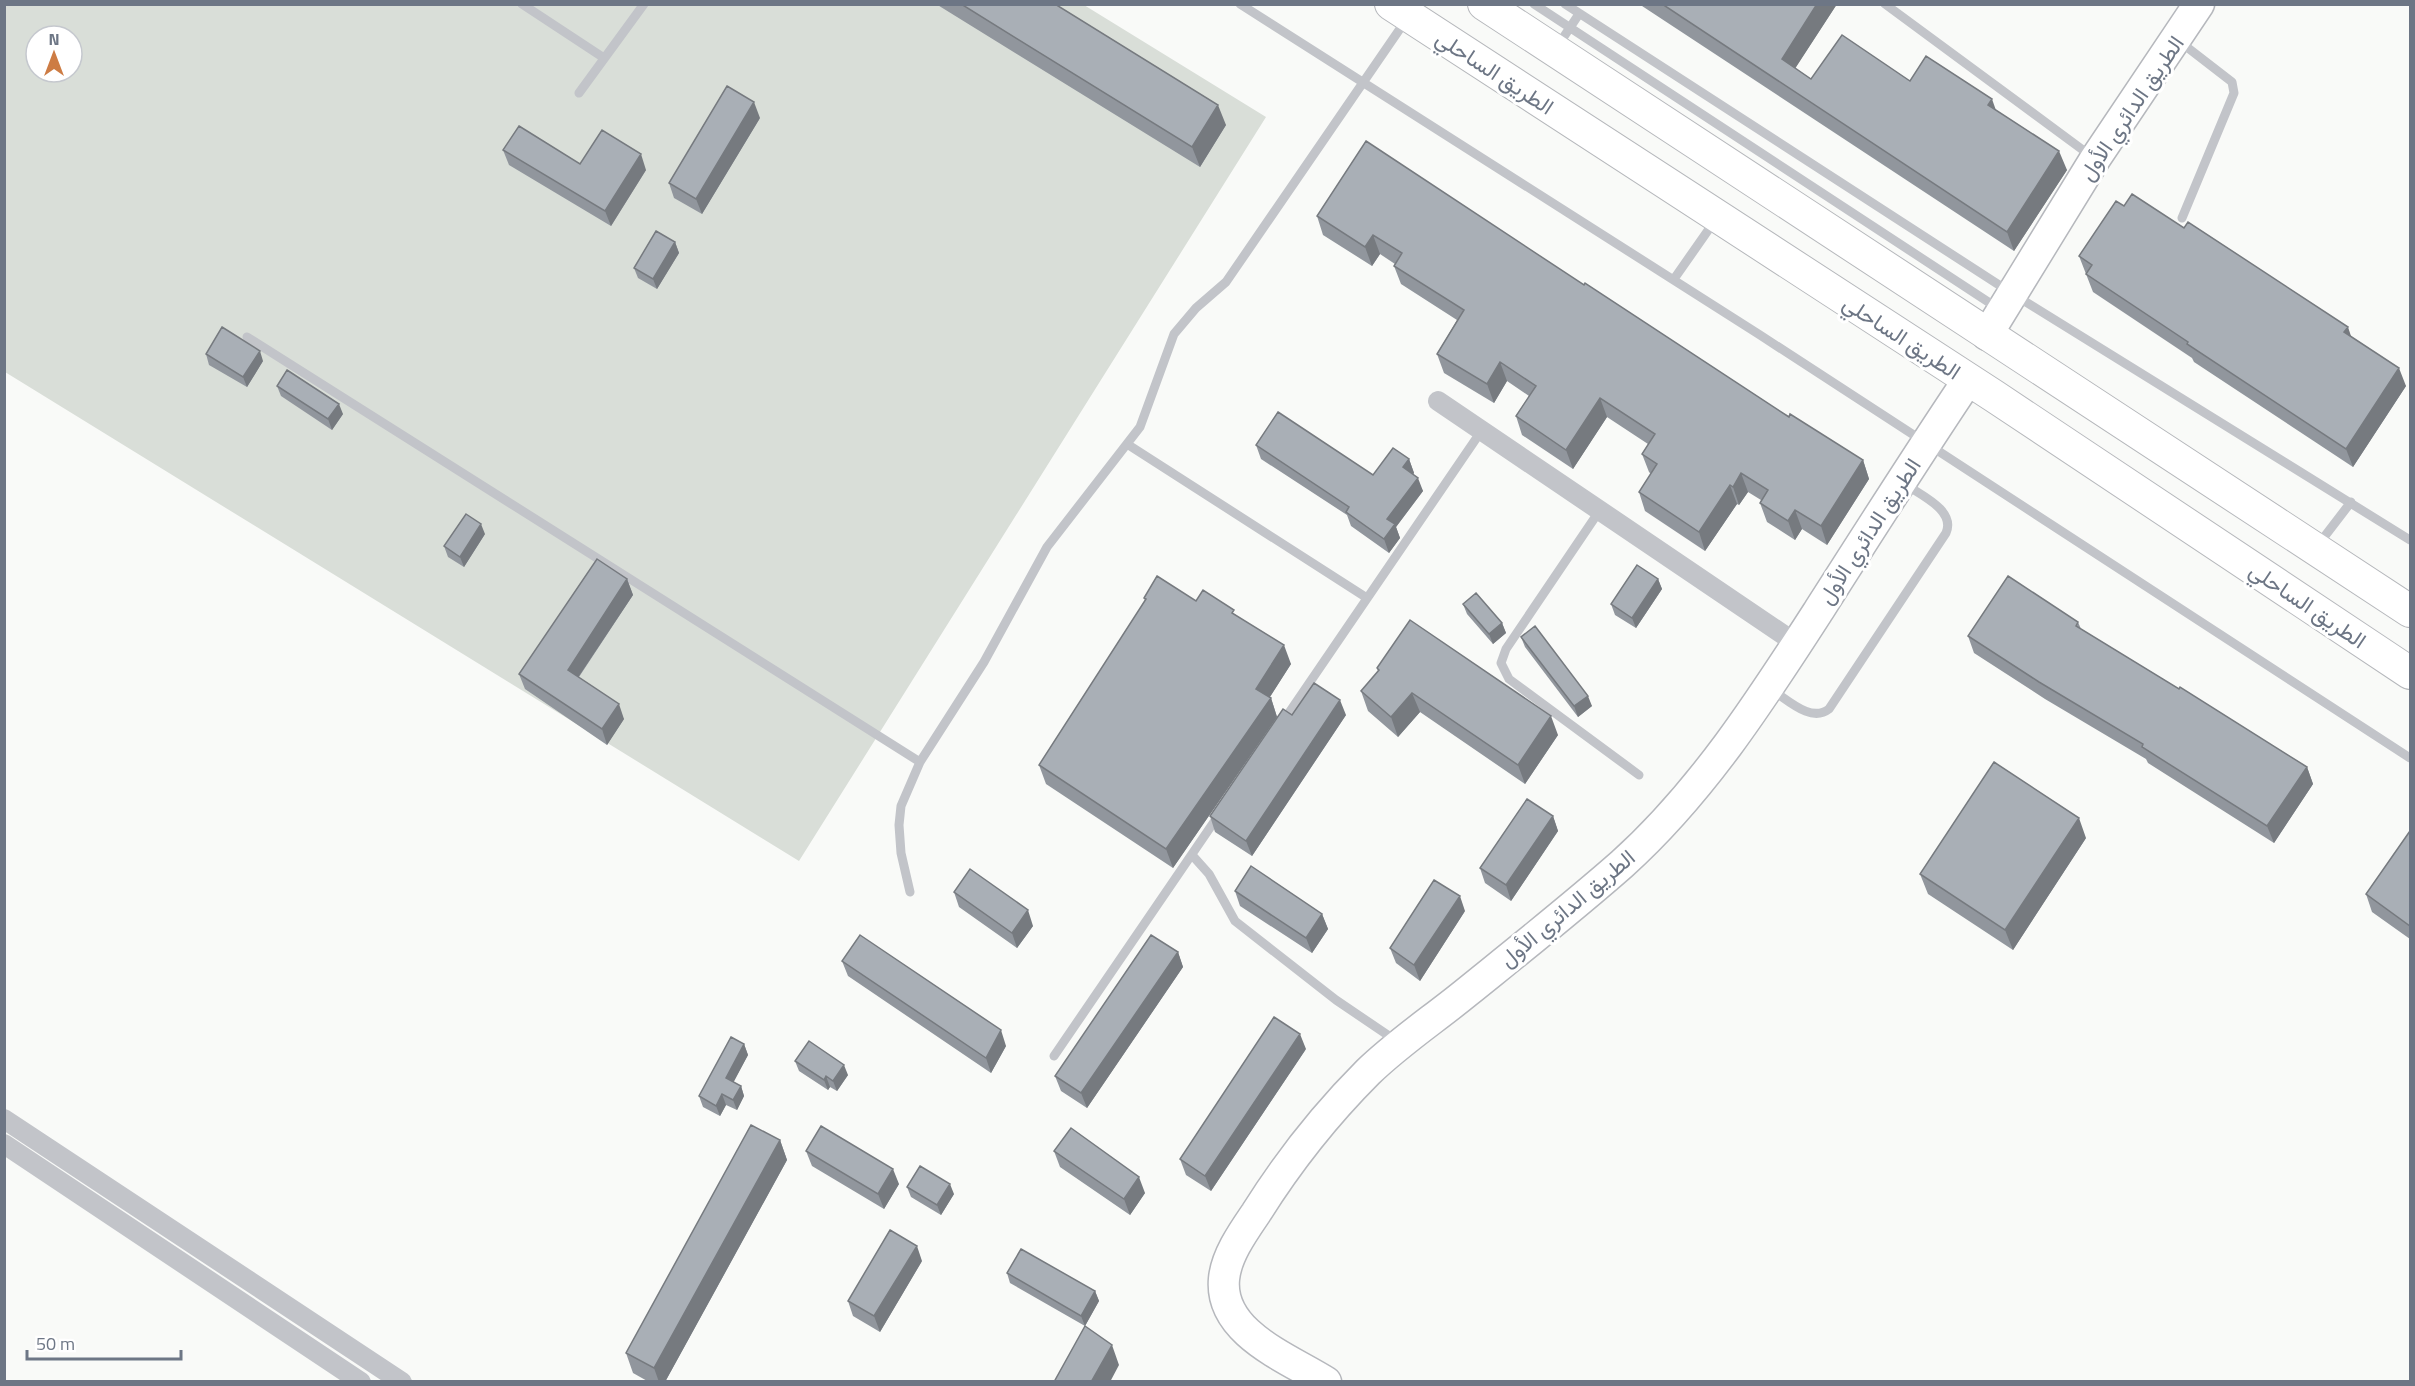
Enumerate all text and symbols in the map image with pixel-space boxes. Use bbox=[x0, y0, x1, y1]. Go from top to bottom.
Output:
street label: الطريق الساحلي bbox=[1428, 21, 1561, 125]
north arrow bbox=[24, 24, 84, 84]
text: N bbox=[48, 27, 60, 51]
street label: الطريق الدائري الأول bbox=[2070, 29, 2194, 189]
street label: الطريق الساحلي bbox=[1835, 286, 1968, 390]
street label: الطريق الدائري الأول bbox=[1809, 451, 1931, 612]
street label: الطريق الساحلي bbox=[2241, 553, 2374, 659]
street label: الطريق الدائري الأول bbox=[1491, 841, 1644, 977]
scale bar bbox=[27, 1323, 182, 1361]
text: 50 m bbox=[36, 1330, 75, 1357]

